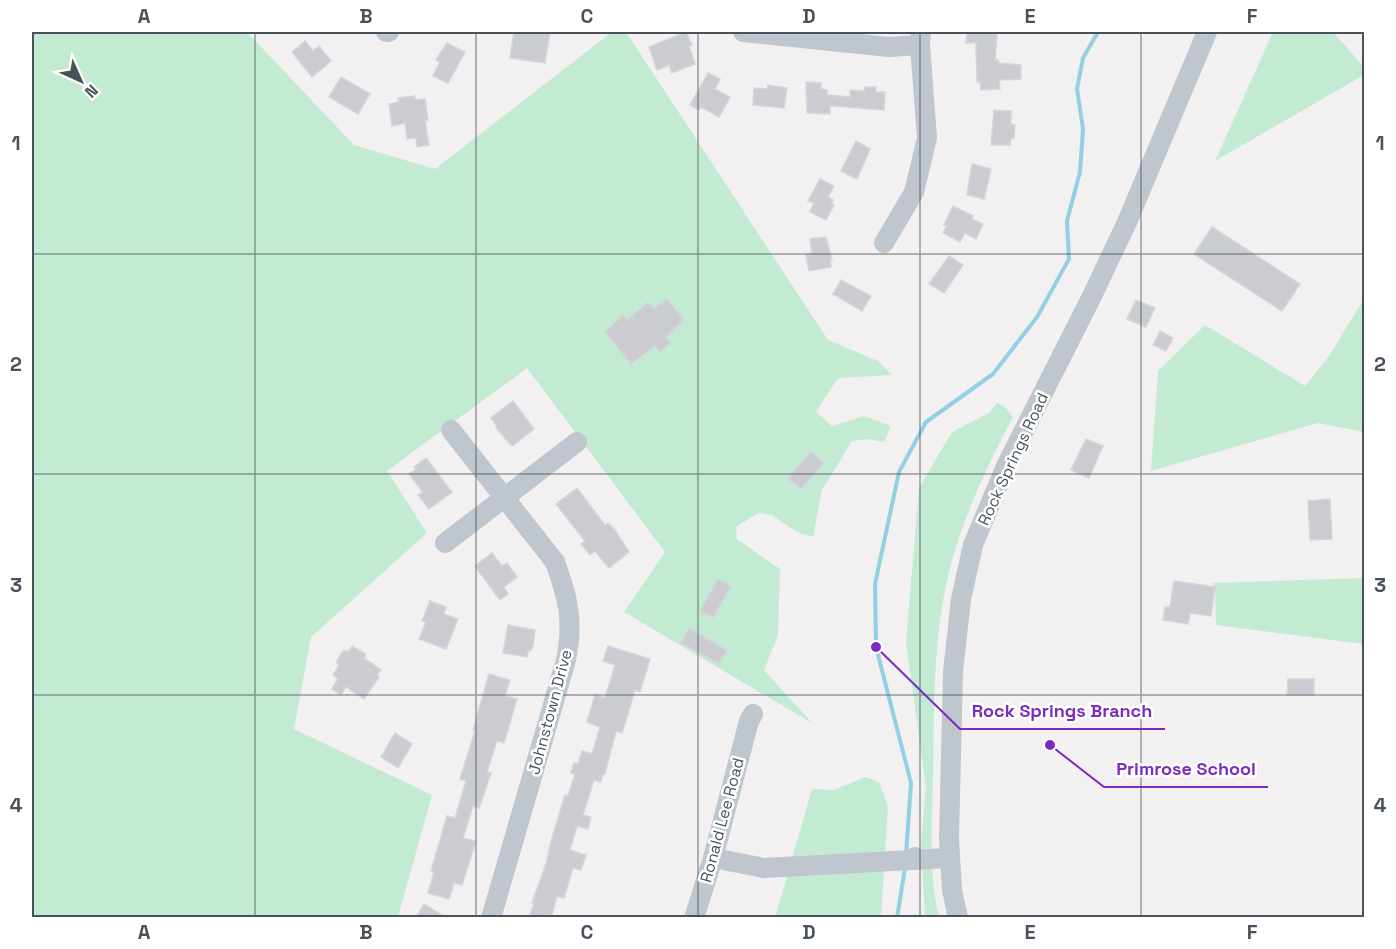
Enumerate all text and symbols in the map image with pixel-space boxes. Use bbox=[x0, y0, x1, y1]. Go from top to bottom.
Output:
text: A bbox=[138, 3, 151, 29]
text: B bbox=[359, 3, 373, 29]
text: C bbox=[581, 3, 594, 29]
text: D bbox=[802, 3, 816, 29]
text: E bbox=[1024, 3, 1036, 29]
text: F bbox=[1247, 3, 1258, 29]
north arrow bbox=[51, 51, 111, 111]
text: N bbox=[80, 80, 102, 102]
text: 1 bbox=[11, 130, 21, 156]
text: 1 bbox=[1375, 130, 1385, 156]
text: 2 bbox=[10, 351, 22, 377]
text: 2 bbox=[1374, 351, 1386, 377]
street label: Rock Springs Road bbox=[973, 389, 1053, 529]
text: 3 bbox=[10, 572, 22, 598]
text: 3 bbox=[1374, 572, 1386, 598]
street label: Johnstown Drive bbox=[523, 647, 577, 777]
callout: Rock Springs Branch bbox=[960, 693, 1165, 729]
text: Rock Springs Branch bbox=[972, 699, 1152, 722]
callout: Primrose School bbox=[1104, 751, 1268, 787]
street label: Ronald Lee Road bbox=[695, 755, 749, 885]
text: Primrose School bbox=[1116, 757, 1256, 780]
text: 4 bbox=[10, 792, 23, 818]
text: 4 bbox=[1374, 792, 1387, 818]
text: A bbox=[138, 919, 151, 945]
text: B bbox=[359, 919, 373, 945]
text: C bbox=[581, 919, 594, 945]
text: D bbox=[802, 919, 816, 945]
text: E bbox=[1024, 919, 1036, 945]
text: F bbox=[1247, 919, 1258, 945]

